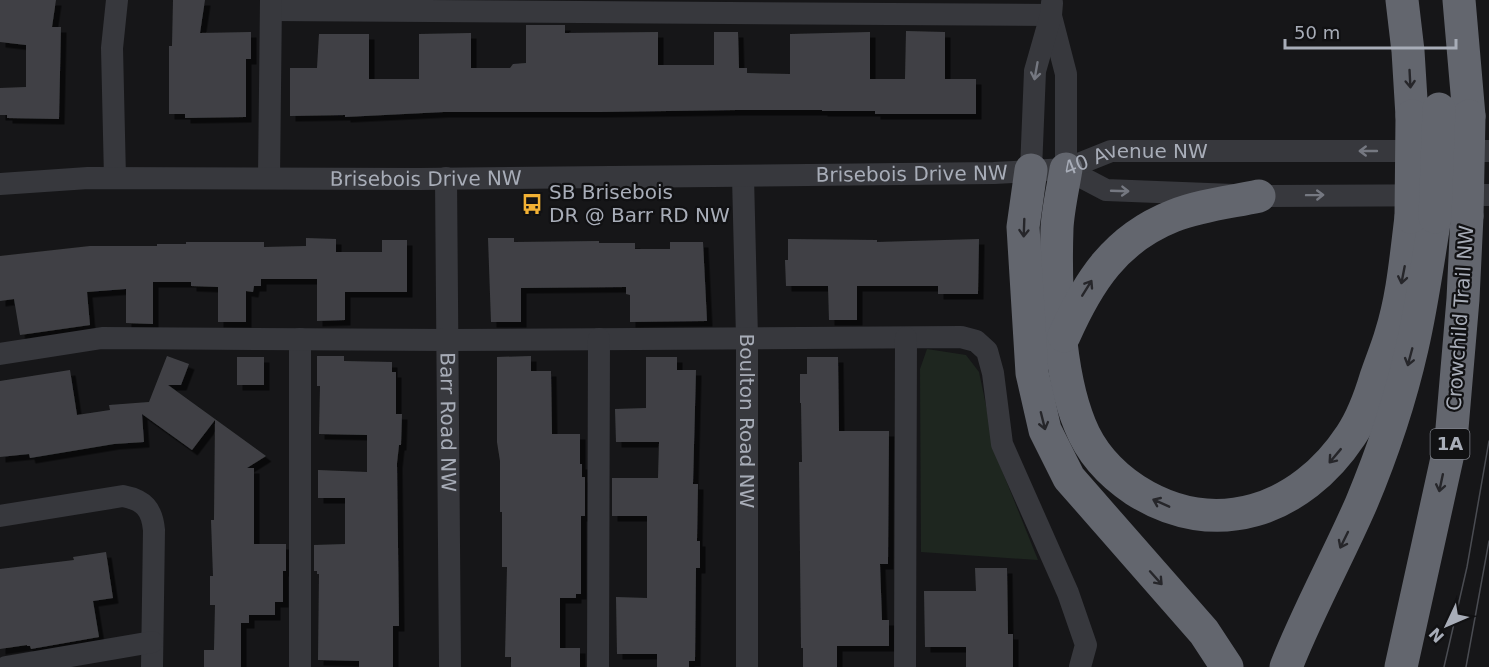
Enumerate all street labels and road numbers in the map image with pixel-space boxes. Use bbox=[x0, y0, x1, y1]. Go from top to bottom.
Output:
street label: 40 Avenue NW bbox=[1060, 138, 1208, 181]
street label: Brisebois Drive NW bbox=[816, 160, 1009, 187]
street label: Brisebois Drive NW bbox=[330, 166, 522, 191]
street label: Crowchild Trail NW bbox=[1442, 224, 1478, 412]
street label: Boulton Road NW bbox=[735, 334, 759, 509]
street label: Barr Road NW bbox=[435, 352, 461, 492]
road number: 1A bbox=[1430, 429, 1470, 459]

